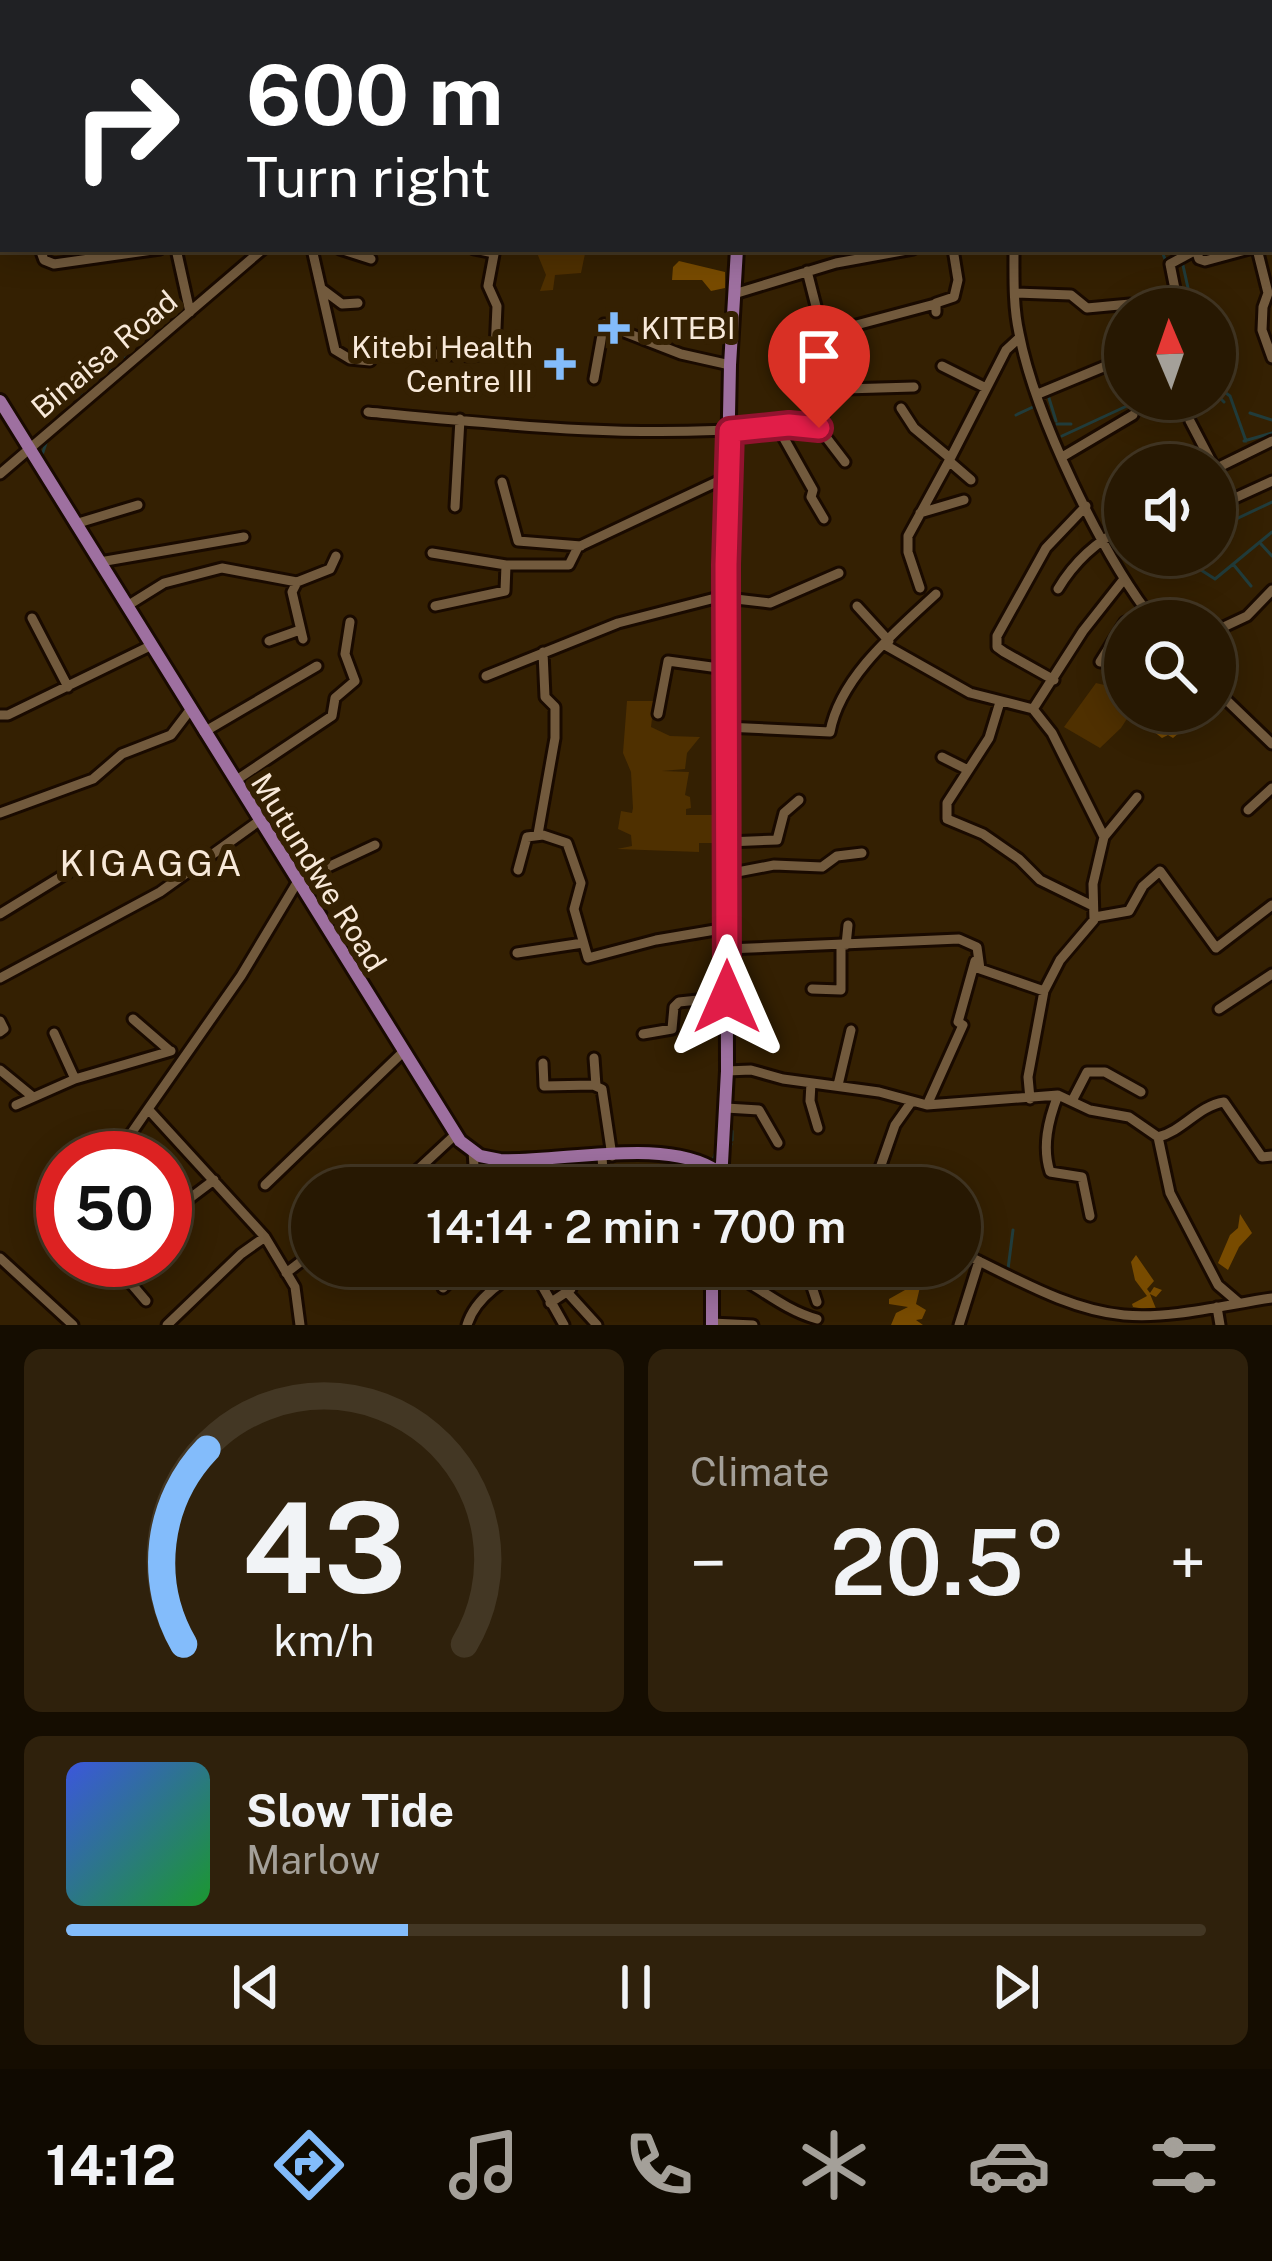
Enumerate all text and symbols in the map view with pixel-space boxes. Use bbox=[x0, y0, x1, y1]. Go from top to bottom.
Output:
text: 600 m bbox=[246, 45, 503, 144]
icon: right bbox=[48, 48, 204, 204]
text: Turn right bbox=[246, 146, 491, 209]
street label: Binaisa Road bbox=[24, 283, 184, 425]
north arrow bbox=[1104, 288, 1236, 420]
map controls bbox=[1104, 288, 1236, 732]
pin bbox=[768, 305, 870, 428]
place label: KITEBI bbox=[641, 310, 735, 346]
marker: KITEBI bbox=[598, 312, 630, 344]
icon: arrive bbox=[786, 323, 852, 389]
place label: Kitebi Health Centre III bbox=[351, 329, 533, 399]
marker: Kitebi Health Centre III bbox=[544, 348, 576, 380]
button: sound bbox=[1104, 444, 1236, 576]
button: search bbox=[1104, 600, 1236, 732]
street label: Mutundwe Road bbox=[244, 766, 394, 978]
district label: KIGAGGA bbox=[59, 842, 245, 884]
position arrow bbox=[664, 934, 790, 1060]
speed limit sign: 50 bbox=[36, 1131, 192, 1287]
text: 14:14 · 2 min · 700 m bbox=[426, 1200, 846, 1253]
text: Climate bbox=[690, 1449, 830, 1495]
text: 43 bbox=[242, 1474, 406, 1621]
text: 20.5° bbox=[830, 1509, 1066, 1615]
text: − bbox=[690, 1524, 727, 1602]
text: + bbox=[1169, 1524, 1206, 1602]
text: km/h bbox=[274, 1614, 374, 1665]
text: Slow Tide bbox=[246, 1784, 454, 1837]
text: Marlow bbox=[246, 1837, 380, 1883]
icon: previous bbox=[223, 1954, 289, 2020]
icon: pause bbox=[603, 1954, 669, 2020]
icon: next bbox=[983, 1954, 1049, 2020]
icon: directions bbox=[267, 2123, 351, 2207]
icon: music bbox=[442, 2123, 526, 2207]
icon: phone bbox=[617, 2123, 701, 2207]
icon: climate bbox=[792, 2123, 876, 2207]
icon: car bbox=[967, 2123, 1051, 2207]
icon: filters bbox=[1142, 2123, 1226, 2207]
text: 14:12 bbox=[46, 2134, 176, 2197]

